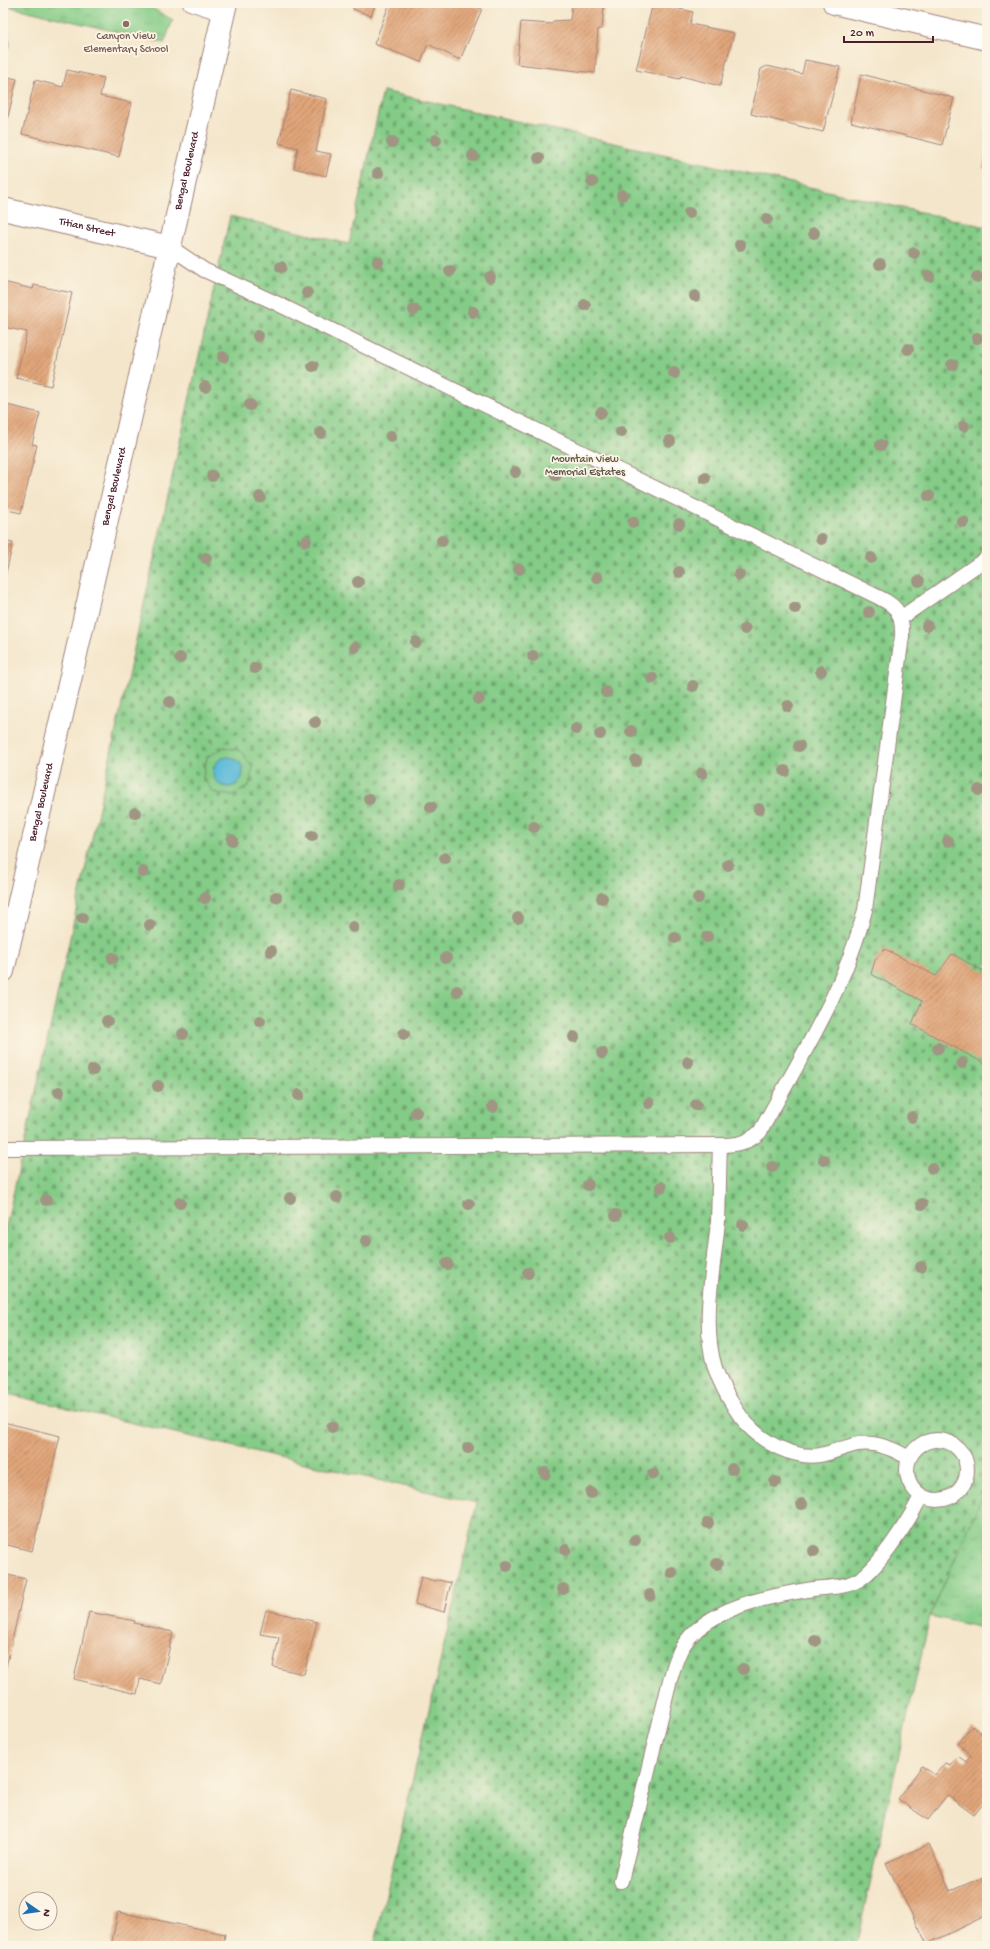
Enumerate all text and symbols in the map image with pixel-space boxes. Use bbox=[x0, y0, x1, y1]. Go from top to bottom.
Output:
scale bar bbox=[844, 18, 933, 44]
marker: Canyon View Elementary School bbox=[121, 19, 131, 29]
text: 20 m bbox=[850, 27, 875, 41]
place label: Canyon View Elementary School bbox=[84, 31, 169, 56]
street label: Bengal Boulevard bbox=[172, 129, 202, 212]
street label: Titian Street bbox=[57, 216, 117, 241]
street label: Bengal Boulevard bbox=[100, 445, 130, 528]
park label: Mountain View Memorial Estates bbox=[545, 454, 626, 479]
street label: Bengal Boulevard bbox=[27, 761, 57, 844]
north arrow bbox=[18, 1891, 58, 1931]
text: N bbox=[39, 1908, 52, 1918]

